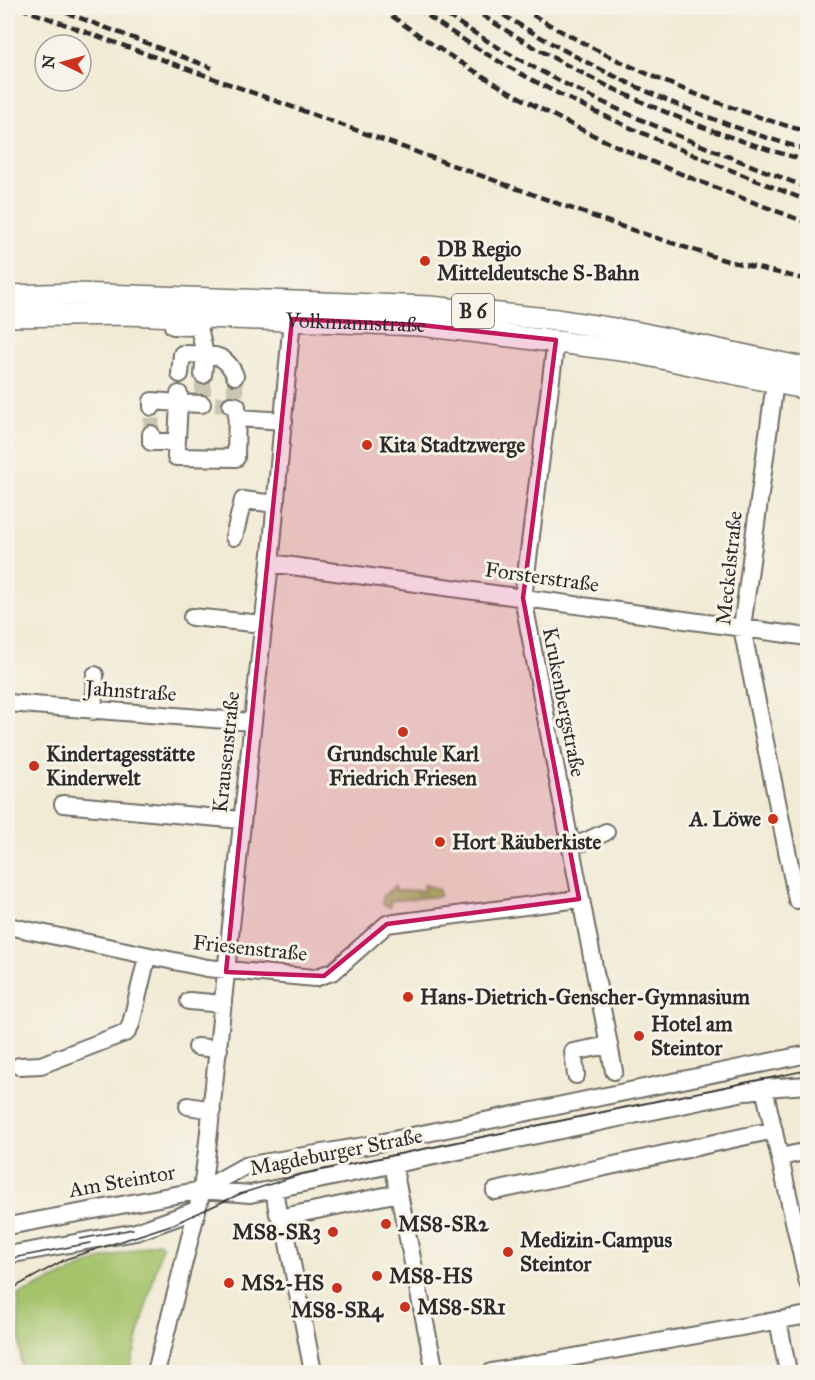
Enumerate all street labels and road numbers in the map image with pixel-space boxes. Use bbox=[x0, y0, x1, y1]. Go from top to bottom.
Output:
road number: B 6 bbox=[452, 294, 494, 328]
street label: Volkmannstraße bbox=[284, 307, 428, 339]
street label: Meckelstraße bbox=[710, 509, 748, 626]
street label: Forsterstraße bbox=[483, 556, 601, 598]
street label: Krukenbergstraße bbox=[537, 625, 591, 779]
street label: Jahnstraße bbox=[83, 675, 178, 707]
street label: Krausenstraße bbox=[207, 690, 245, 814]
street label: Friesenstraße bbox=[192, 929, 309, 967]
street label: Magdeburger Straße bbox=[247, 1122, 425, 1182]
street label: Am Steintor bbox=[66, 1159, 177, 1203]

